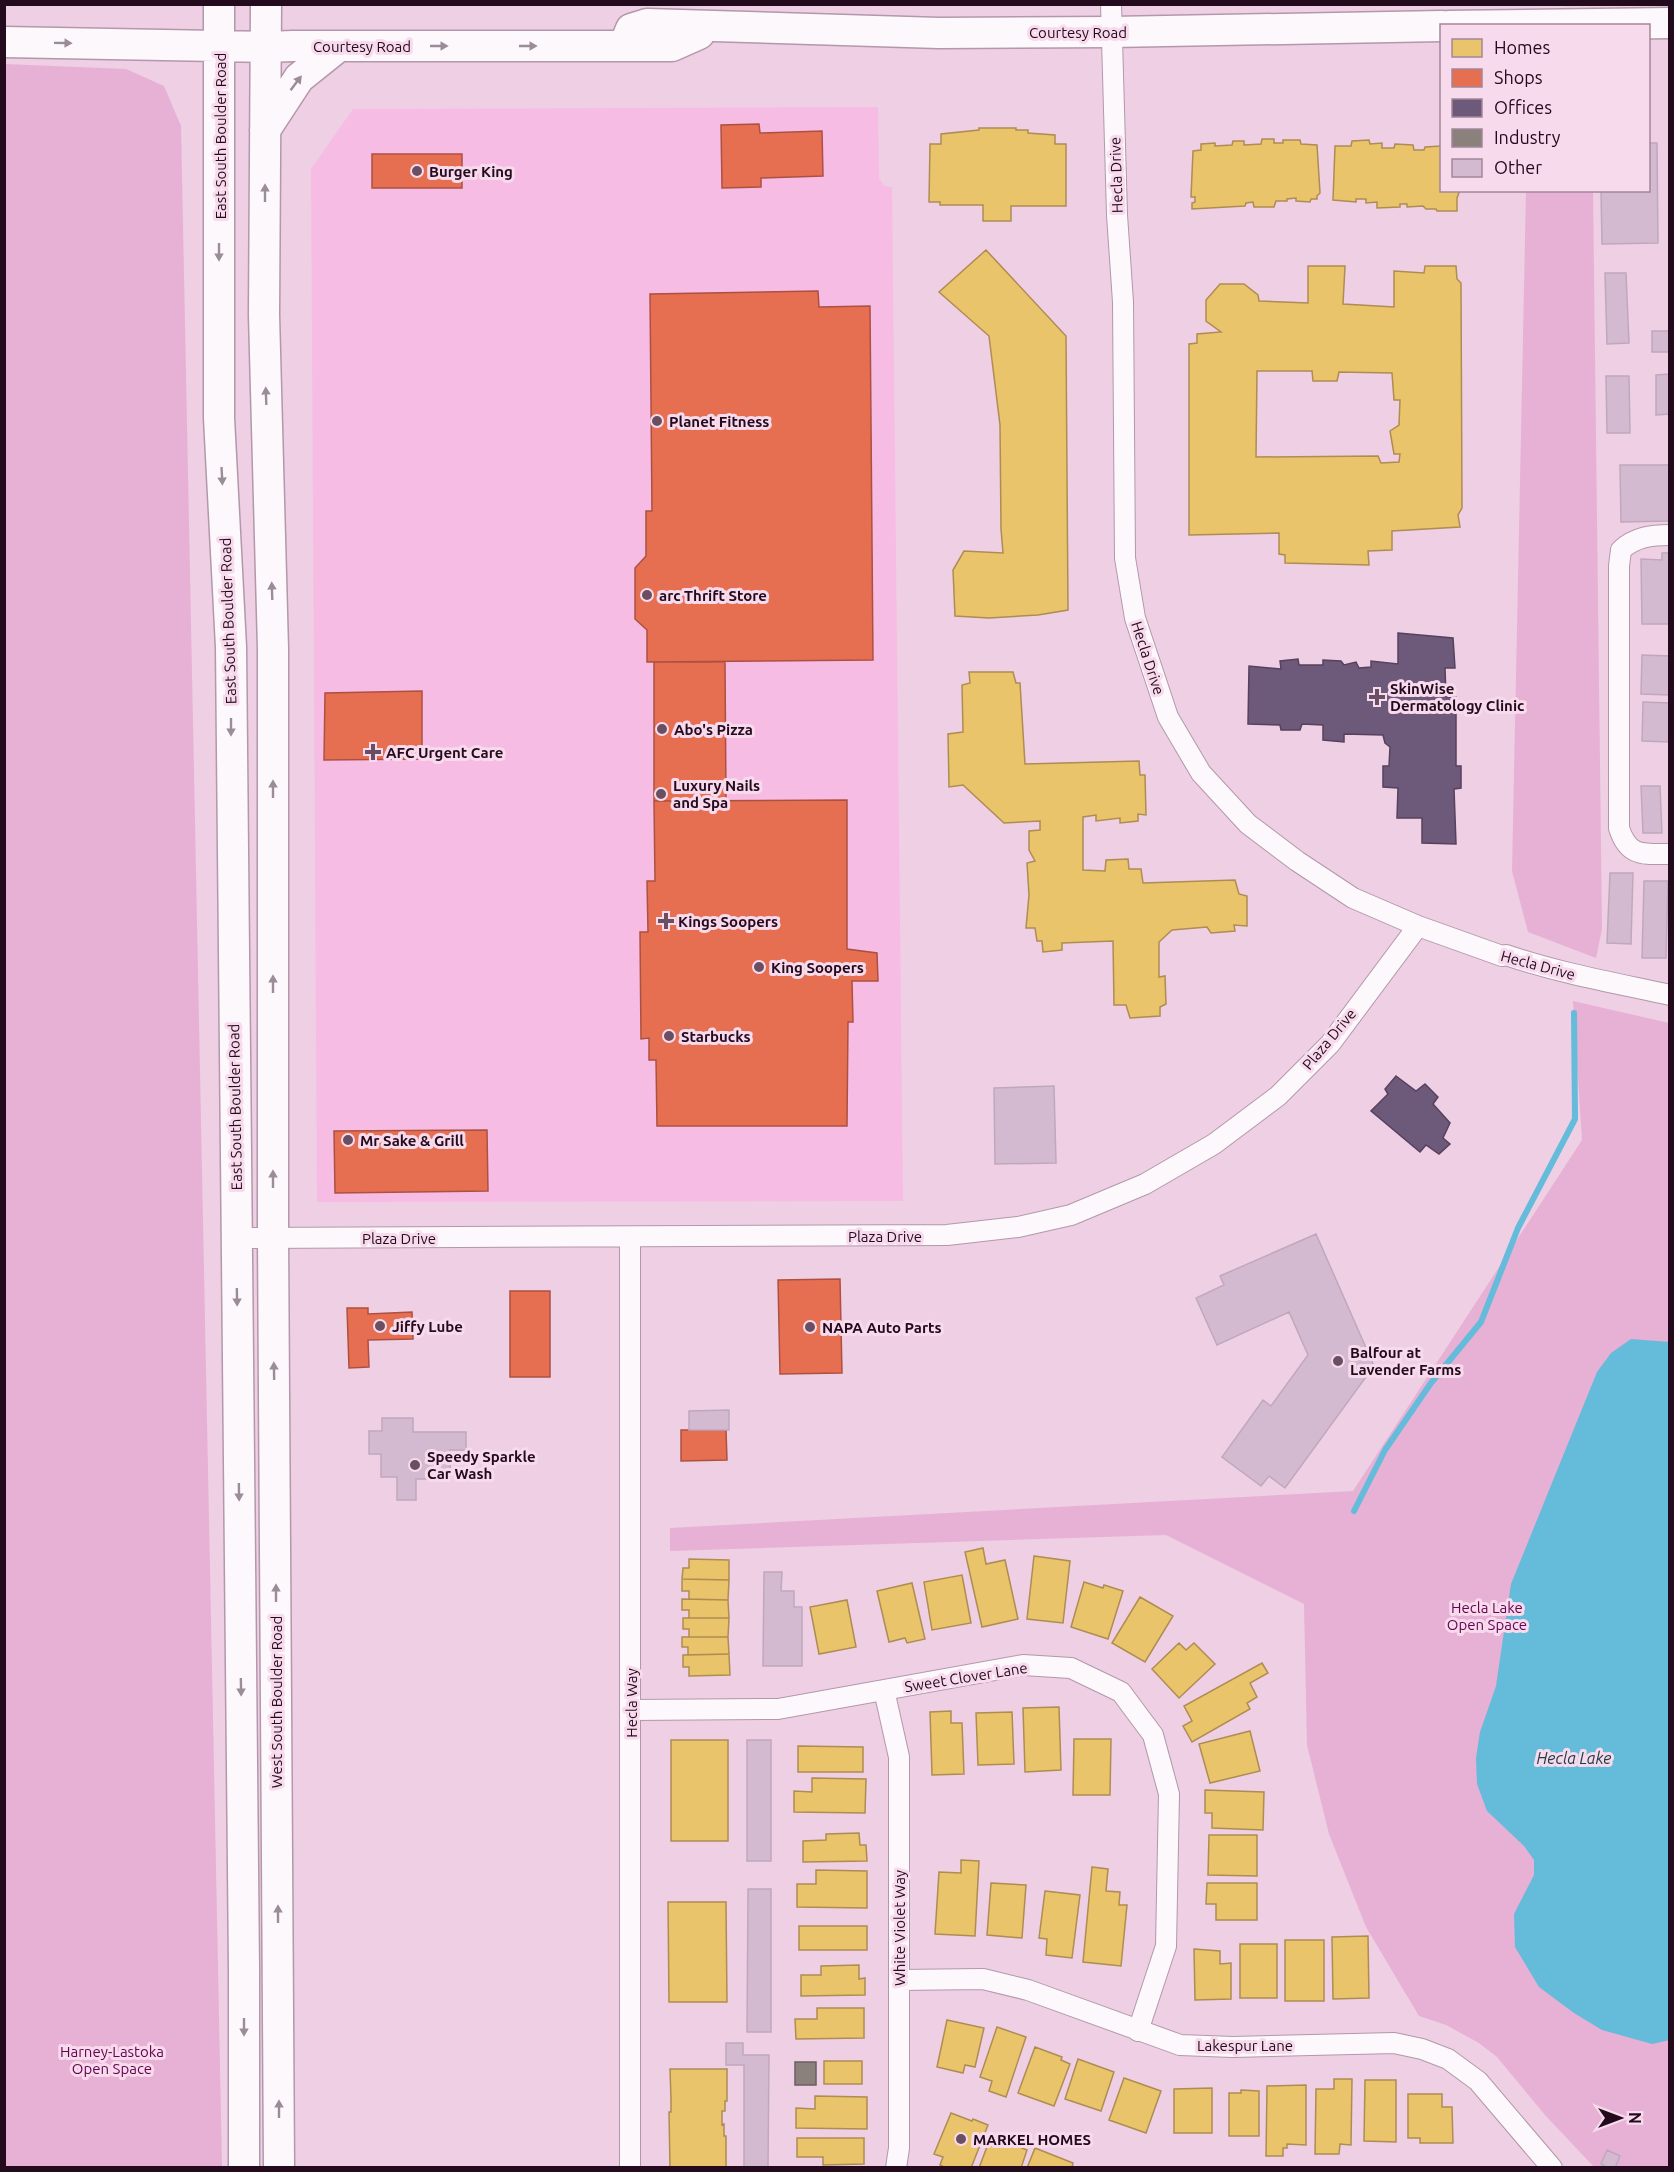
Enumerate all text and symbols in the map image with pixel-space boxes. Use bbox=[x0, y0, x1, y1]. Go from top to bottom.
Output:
street label: Courtesy Road bbox=[1029, 24, 1127, 41]
legend bbox=[1440, 24, 1650, 192]
text: Homes bbox=[1494, 37, 1551, 57]
one-way arrow bbox=[53, 38, 72, 48]
street label: Courtesy Road bbox=[313, 38, 411, 55]
one-way arrow bbox=[430, 41, 449, 51]
one-way arrow bbox=[519, 41, 538, 51]
street label: East South Boulder Road bbox=[212, 53, 229, 219]
text: Shops bbox=[1494, 67, 1543, 87]
one-way arrow bbox=[290, 75, 303, 91]
text: Offices bbox=[1494, 97, 1552, 117]
text: Industry bbox=[1494, 127, 1561, 147]
street label: Hecla Drive bbox=[1106, 137, 1126, 213]
text: Other bbox=[1494, 157, 1542, 177]
place label: Burger King bbox=[429, 163, 513, 180]
marker: Burger King bbox=[410, 164, 424, 178]
one-way arrow bbox=[260, 184, 270, 203]
one-way arrow bbox=[214, 242, 224, 261]
one-way arrow bbox=[261, 386, 271, 405]
place label: Planet Fitness bbox=[669, 413, 769, 430]
marker: Planet Fitness bbox=[650, 414, 664, 428]
one-way arrow bbox=[217, 467, 227, 486]
street label: East South Boulder Road bbox=[217, 537, 239, 705]
one-way arrow bbox=[267, 581, 276, 600]
place label: arc Thrift Store bbox=[659, 587, 767, 604]
marker: arc Thrift Store bbox=[640, 588, 654, 602]
street label: Hecla Drive bbox=[1128, 619, 1168, 697]
place label: SkinWise Dermatology Clinic bbox=[1390, 680, 1524, 714]
marker: SkinWise Dermatology Clinic bbox=[1368, 688, 1386, 706]
one-way arrow bbox=[227, 717, 236, 736]
place label: Abo's Pizza bbox=[674, 721, 753, 738]
marker: Abo's Pizza bbox=[655, 722, 669, 736]
marker: AFC Urgent Care bbox=[364, 743, 382, 761]
place label: AFC Urgent Care bbox=[386, 744, 503, 761]
place label: Luxury Nails and Spa bbox=[673, 777, 760, 811]
one-way arrow bbox=[268, 779, 278, 798]
marker: Luxury Nails and Spa bbox=[654, 787, 668, 801]
place label: Kings Soopers bbox=[678, 913, 778, 930]
marker: Kings Soopers bbox=[659, 914, 673, 928]
street label: Hecla Drive bbox=[1499, 947, 1577, 983]
place label: King Soopers bbox=[771, 959, 864, 976]
marker: King Soopers bbox=[752, 960, 766, 974]
one-way arrow bbox=[268, 974, 278, 993]
street label: Plaza Drive bbox=[1299, 1005, 1359, 1073]
street label: East South Boulder Road bbox=[225, 1024, 245, 1190]
place label: Starbucks bbox=[681, 1028, 751, 1045]
marker: Starbucks bbox=[662, 1029, 676, 1043]
place label: Mr Sake & Grill bbox=[360, 1132, 464, 1149]
marker: Mr Sake & Grill bbox=[341, 1133, 355, 1147]
one-way arrow bbox=[268, 1169, 278, 1188]
street label: Plaza Drive bbox=[848, 1228, 922, 1245]
street label: Plaza Drive bbox=[362, 1230, 436, 1247]
one-way arrow bbox=[232, 1287, 242, 1306]
place label: Jiffy Lube bbox=[392, 1318, 463, 1335]
marker: Jiffy Lube bbox=[373, 1319, 387, 1333]
place label: NAPA Auto Parts bbox=[822, 1319, 942, 1336]
marker: NAPA Auto Parts bbox=[803, 1320, 817, 1334]
place label: Balfour at Lavender Farms bbox=[1350, 1344, 1461, 1378]
marker: Balfour at Lavender Farms bbox=[1331, 1354, 1345, 1368]
one-way arrow bbox=[269, 1361, 279, 1380]
place label: Speedy Sparkle Car Wash bbox=[427, 1448, 536, 1482]
marker: Speedy Sparkle Car Wash bbox=[408, 1458, 422, 1472]
one-way arrow bbox=[234, 1482, 244, 1501]
one-way arrow bbox=[271, 1584, 281, 1603]
park label: Hecla Lake Open Space bbox=[1447, 1599, 1527, 1633]
street label: West South Boulder Road bbox=[268, 1616, 285, 1788]
street label: Sweet Clover Lane bbox=[903, 1659, 1029, 1695]
street label: Hecla Way bbox=[623, 1668, 640, 1738]
one-way arrow bbox=[236, 1677, 246, 1696]
water label: Hecla Lake bbox=[1537, 1749, 1611, 1767]
street label: White Violet Way bbox=[891, 1870, 908, 1986]
one-way arrow bbox=[273, 1905, 283, 1924]
one-way arrow bbox=[239, 2018, 249, 2037]
street label: Lakespur Lane bbox=[1197, 2037, 1293, 2054]
park label: Harney-Lastoka Open Space bbox=[60, 2043, 164, 2077]
north arrow bbox=[1590, 2088, 1650, 2148]
one-way arrow bbox=[274, 2100, 284, 2119]
text: N bbox=[1626, 2112, 1644, 2124]
place label: MARKEL HOMES bbox=[973, 2131, 1091, 2148]
marker: MARKEL HOMES bbox=[954, 2132, 968, 2146]

